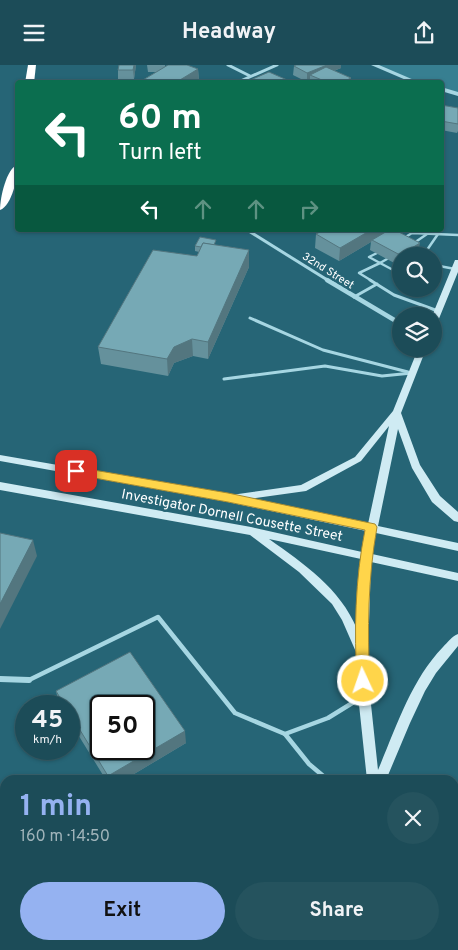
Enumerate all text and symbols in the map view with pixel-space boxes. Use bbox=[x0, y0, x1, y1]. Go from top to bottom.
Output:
icon: menu bbox=[20, 19, 48, 47]
text: Headway bbox=[182, 19, 276, 46]
icon: share bbox=[410, 19, 438, 47]
text: 60 m bbox=[118, 97, 202, 141]
icon: left bbox=[35, 100, 100, 165]
text: Turn left bbox=[118, 140, 201, 167]
icon: left bbox=[136, 195, 164, 223]
icon: ahead bbox=[189, 195, 217, 223]
icon: ahead bbox=[242, 195, 270, 223]
icon: right bbox=[295, 195, 323, 223]
map controls bbox=[392, 247, 442, 357]
button: search bbox=[392, 247, 442, 297]
street label: 32nd Street bbox=[299, 250, 357, 292]
button: layers bbox=[392, 307, 442, 357]
pin bbox=[55, 450, 97, 492]
icon: arrive bbox=[62, 457, 90, 485]
street label: Investigator Dornell Cousette Street bbox=[120, 486, 344, 546]
position arrow bbox=[336, 654, 388, 706]
speed limit sign: 50 bbox=[90, 695, 155, 760]
text: 45 bbox=[32, 705, 63, 737]
text: km/h bbox=[33, 732, 62, 748]
text: 1 min bbox=[20, 789, 92, 826]
button: close bbox=[387, 792, 439, 844]
text: 160 m · 14:50 bbox=[20, 827, 110, 847]
button: Exit bbox=[20, 882, 225, 940]
button: Share bbox=[235, 882, 439, 940]

